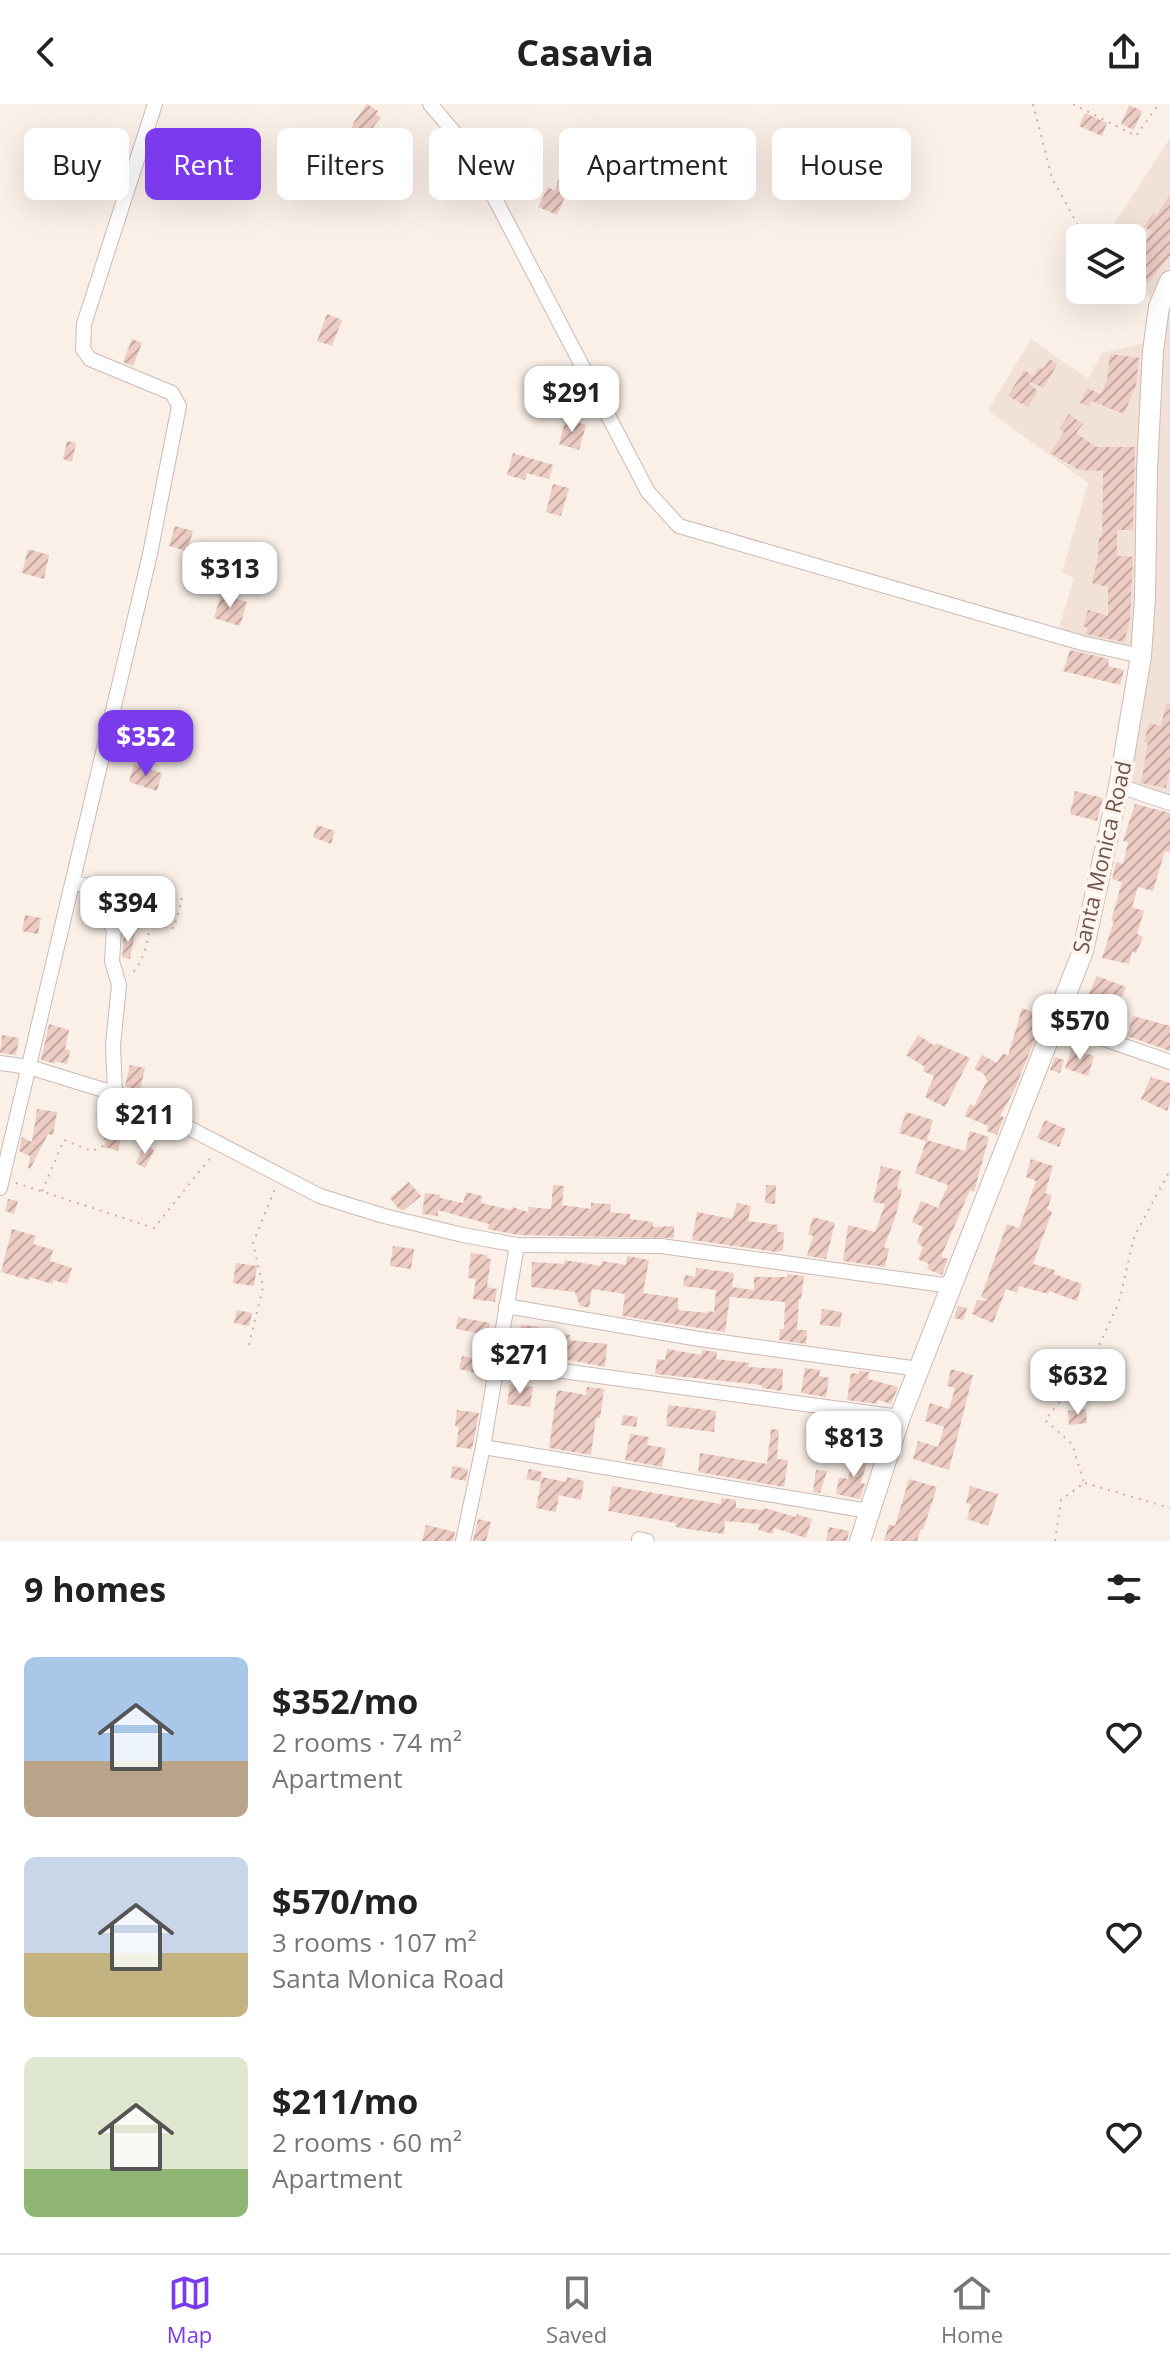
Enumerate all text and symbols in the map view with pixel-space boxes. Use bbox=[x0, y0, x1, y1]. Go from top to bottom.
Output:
text: Casavia bbox=[516, 28, 654, 77]
icon: back bbox=[24, 30, 68, 74]
icon: share bbox=[1102, 30, 1146, 74]
chip: Buy bbox=[24, 128, 129, 200]
chip: Rent bbox=[145, 128, 261, 200]
chip: Filters bbox=[277, 128, 413, 200]
chip: New bbox=[429, 128, 543, 200]
chip: Apartment bbox=[559, 128, 756, 200]
chip: House bbox=[772, 128, 911, 200]
map controls bbox=[1066, 224, 1146, 304]
button: layers bbox=[1066, 224, 1146, 304]
pin: $291 bbox=[525, 366, 619, 434]
text: $291 bbox=[542, 374, 602, 410]
pin: $313 bbox=[183, 542, 277, 610]
text: $313 bbox=[200, 550, 260, 586]
pin: $352 bbox=[99, 710, 193, 778]
text: $352 bbox=[116, 718, 176, 754]
street label: Santa Monica Road bbox=[1064, 758, 1138, 956]
pin: $394 bbox=[81, 876, 175, 944]
text: $394 bbox=[98, 884, 158, 920]
pin: $570 bbox=[1033, 994, 1127, 1062]
text: $570 bbox=[1050, 1002, 1110, 1038]
pin: $211 bbox=[98, 1088, 192, 1156]
text: $211 bbox=[115, 1096, 175, 1132]
pin: $271 bbox=[473, 1328, 567, 1396]
text: $271 bbox=[490, 1336, 550, 1372]
pin: $632 bbox=[1031, 1349, 1125, 1417]
text: $632 bbox=[1048, 1357, 1108, 1393]
pin: $813 bbox=[807, 1411, 901, 1479]
text: $813 bbox=[824, 1419, 884, 1455]
text: 9 homes bbox=[24, 1566, 166, 1612]
icon: filters bbox=[1102, 1567, 1146, 1611]
text: $352/mo bbox=[272, 1678, 418, 1724]
icon: home bbox=[88, 1689, 184, 1785]
icon: heart bbox=[1102, 1715, 1146, 1759]
text: 2 rooms · 74 m² bbox=[272, 1724, 462, 1760]
text: Apartment bbox=[272, 1760, 403, 1796]
text: $570/mo bbox=[272, 1878, 418, 1924]
icon: home bbox=[88, 1889, 184, 1985]
icon: heart bbox=[1102, 1915, 1146, 1959]
text: 3 rooms · 107 m² bbox=[272, 1924, 477, 1960]
text: Santa Monica Road bbox=[272, 1960, 504, 1996]
text: $211/mo bbox=[272, 2078, 418, 2124]
icon: home bbox=[88, 2089, 184, 2185]
icon: heart bbox=[1102, 2115, 1146, 2159]
text: 2 rooms · 60 m² bbox=[272, 2124, 462, 2160]
text: Apartment bbox=[272, 2160, 403, 2196]
tab: Map bbox=[167, 2271, 212, 2349]
tab: Saved bbox=[546, 2271, 607, 2349]
tab: Home bbox=[941, 2271, 1003, 2349]

